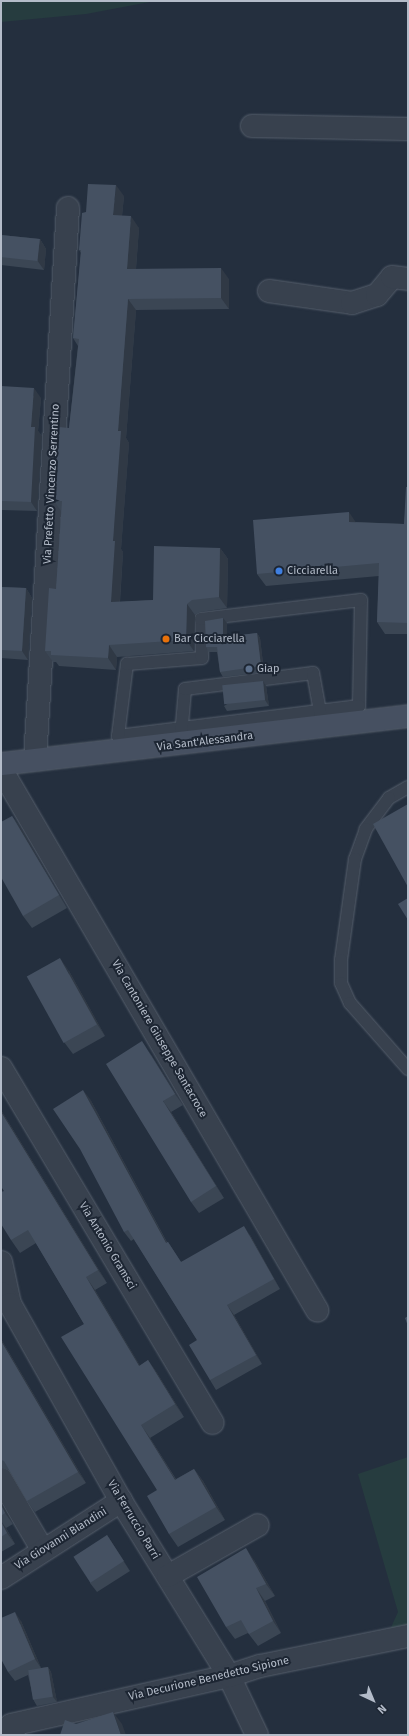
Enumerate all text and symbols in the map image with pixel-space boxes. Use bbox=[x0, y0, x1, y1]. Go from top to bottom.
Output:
street label: Via Prefetto Vincenzo Serrentino bbox=[41, 403, 63, 565]
place label: Cicciarella bbox=[287, 564, 338, 578]
marker: Cicciarella bbox=[274, 566, 284, 576]
place label: Bar Cicciarella bbox=[174, 632, 245, 646]
marker: Bar Cicciarella bbox=[161, 634, 171, 644]
place label: Giap bbox=[257, 662, 280, 676]
marker: Giap bbox=[244, 664, 254, 674]
street label: Via Sant'Alessandra bbox=[156, 730, 254, 754]
street label: Via Cantoniere Giuseppe Santacroce bbox=[108, 958, 210, 1120]
street label: Via Antonio Gramsci bbox=[76, 1200, 138, 1292]
street label: Via Ferruccio Parri bbox=[104, 1478, 162, 1562]
street label: Via Giovanni Blandini bbox=[12, 1505, 110, 1573]
street label: Via Decurione Benedetto Sipione bbox=[127, 1654, 291, 1704]
north arrow bbox=[353, 1680, 393, 1720]
text: N bbox=[375, 1702, 389, 1716]

